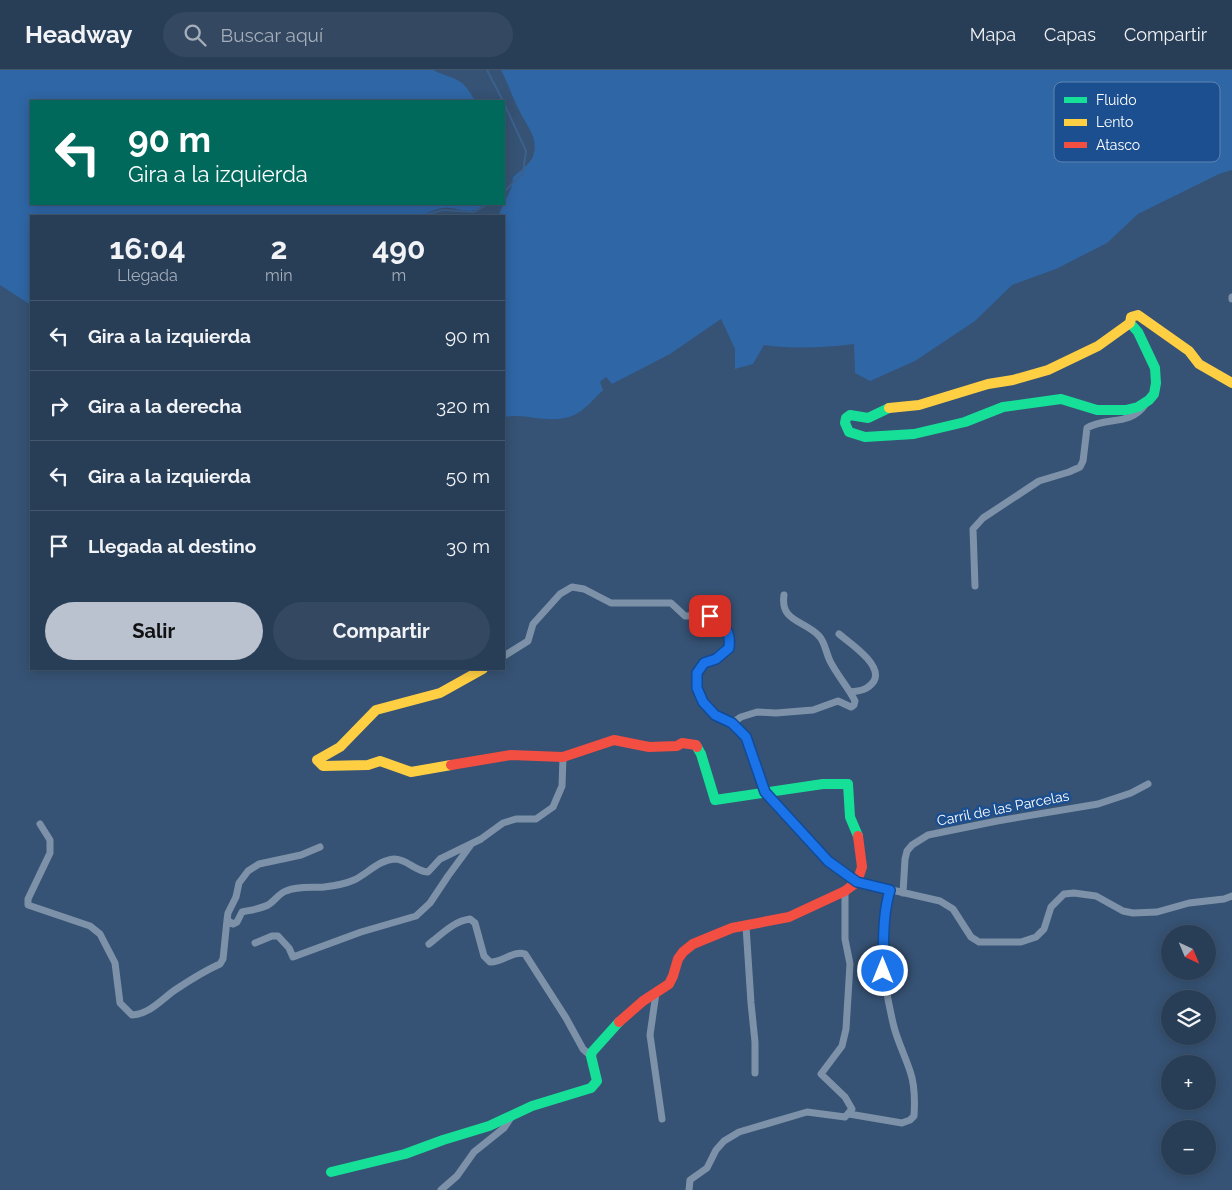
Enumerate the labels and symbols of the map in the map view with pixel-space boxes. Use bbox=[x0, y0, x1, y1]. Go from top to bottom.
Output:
legend bbox=[1054, 82, 1220, 162]
text: Fluido bbox=[1096, 92, 1136, 108]
text: Lento bbox=[1096, 114, 1133, 130]
text: Atasco bbox=[1096, 137, 1140, 153]
pin bbox=[689, 595, 731, 637]
street label: Carril de las Parcelas bbox=[936, 787, 1071, 829]
north arrow bbox=[1161, 925, 1216, 980]
position arrow bbox=[856, 944, 908, 996]

